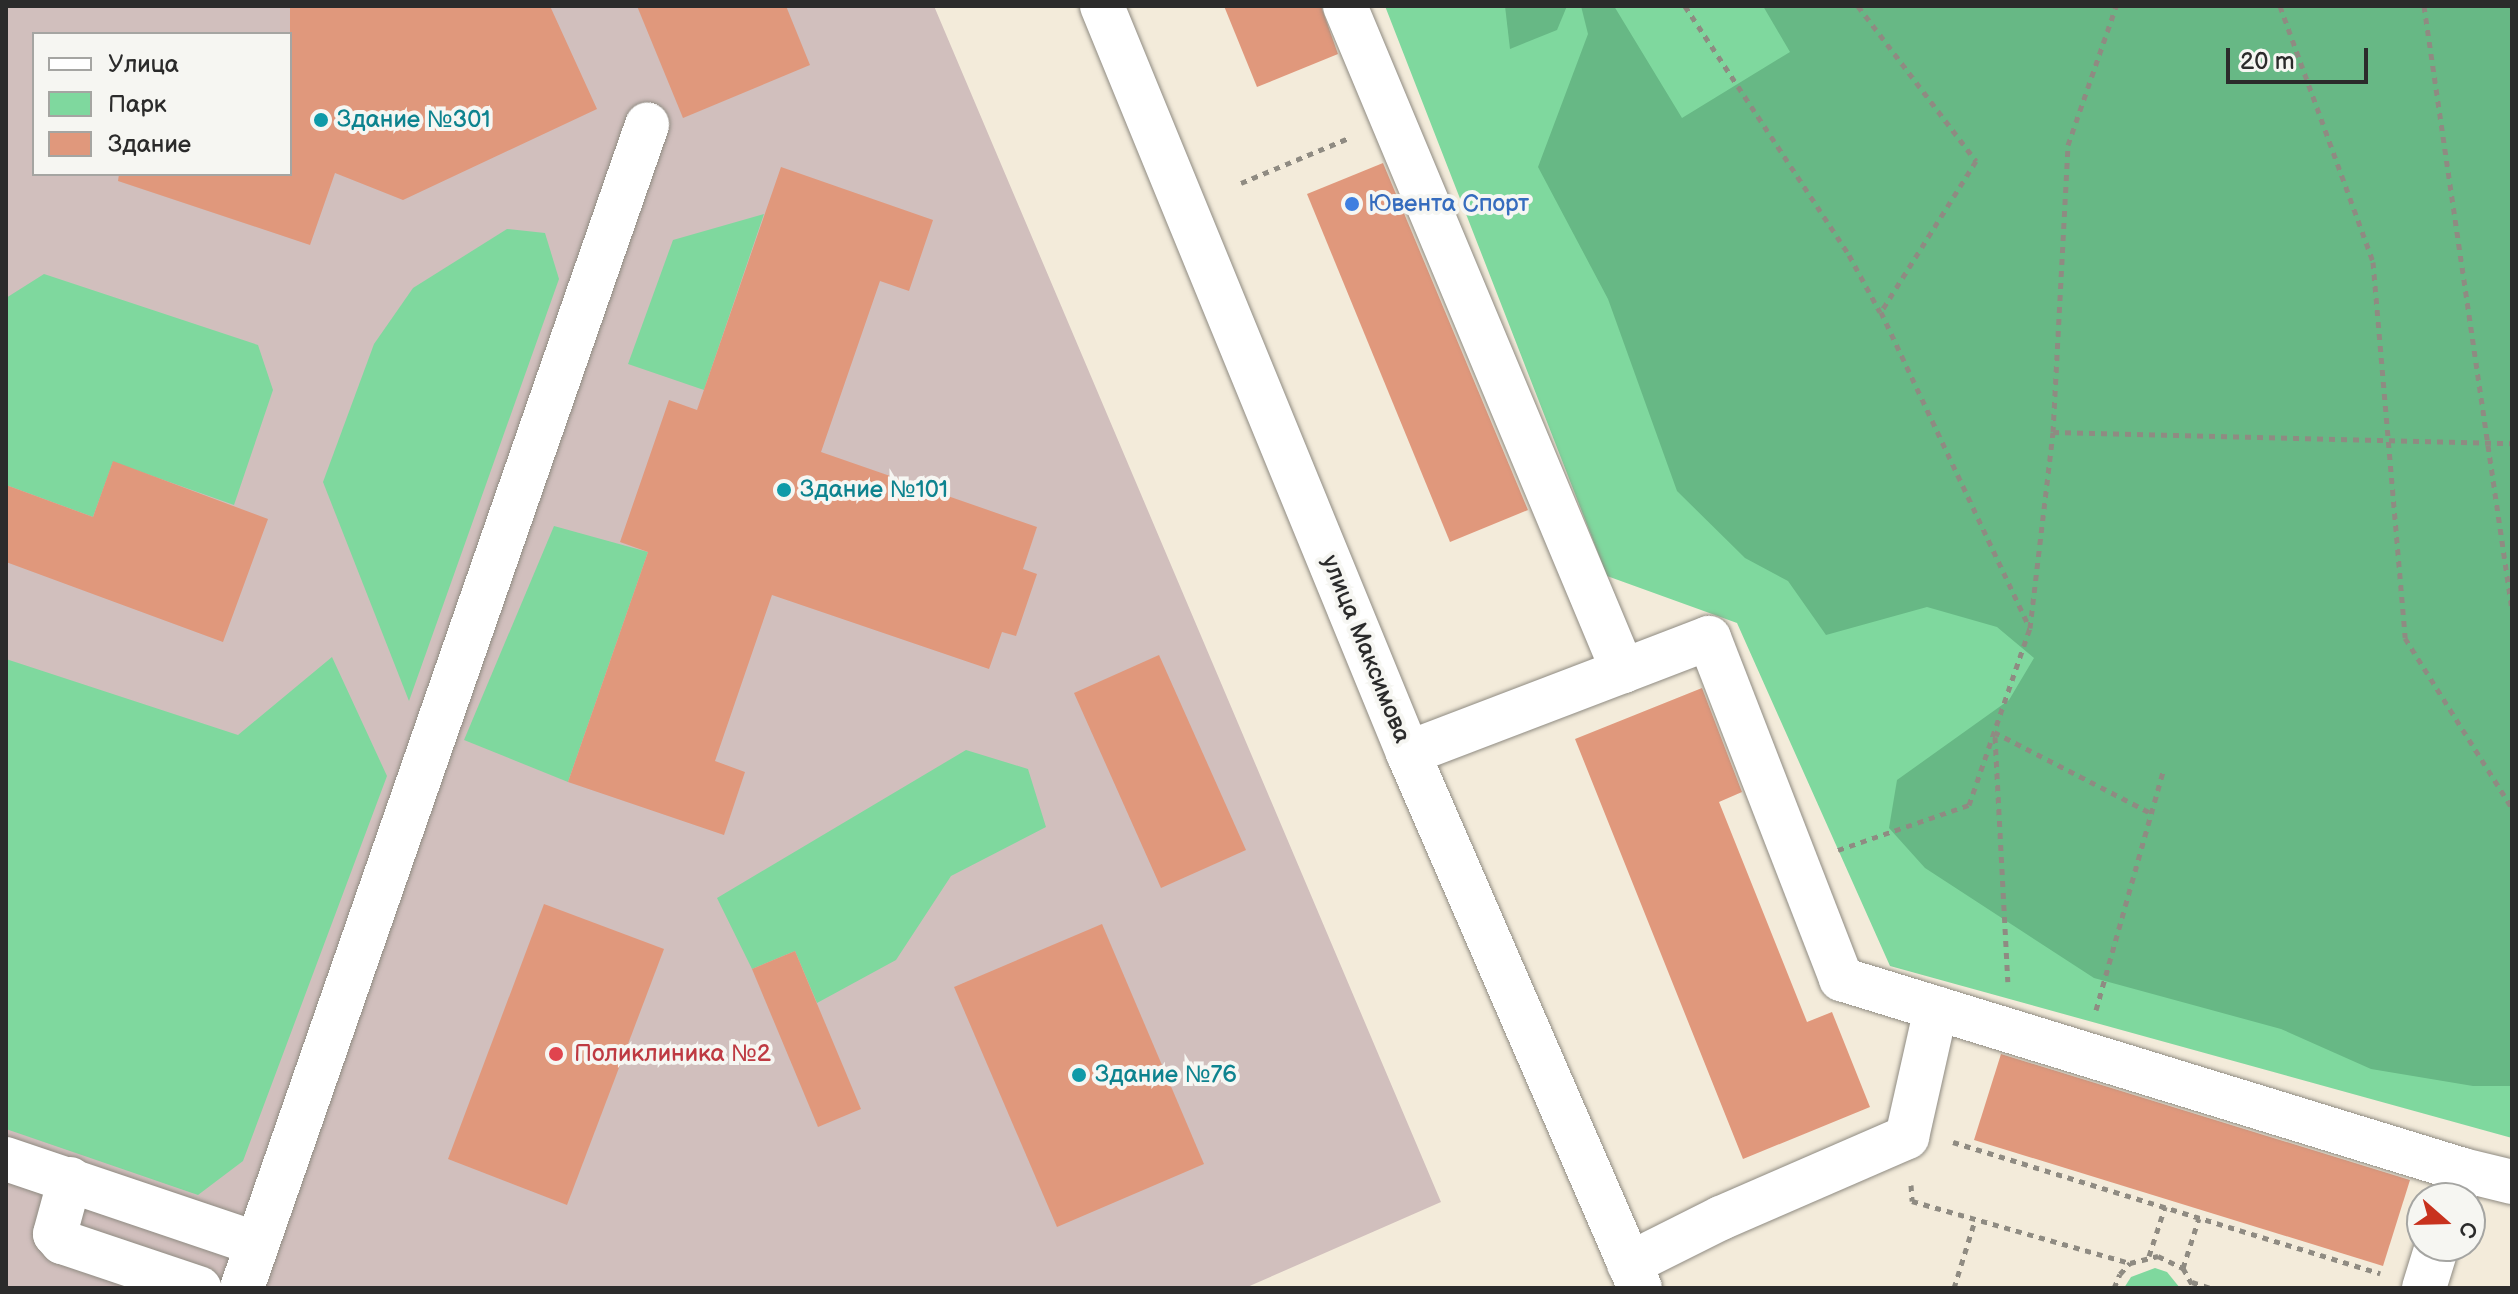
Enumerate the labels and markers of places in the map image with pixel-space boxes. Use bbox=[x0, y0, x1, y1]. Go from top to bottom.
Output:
place label: Здание №301 bbox=[337, 106, 491, 134]
marker: Здание №301 bbox=[312, 111, 330, 129]
place label: Ювента Спорт bbox=[1368, 190, 1529, 218]
marker: Ювента Спорт bbox=[1343, 195, 1361, 213]
place label: Здание №101 bbox=[800, 476, 948, 504]
marker: Здание №101 bbox=[775, 481, 793, 499]
place label: Поликлиника №2 bbox=[574, 1040, 771, 1068]
marker: Поликлиника №2 bbox=[545, 1043, 567, 1065]
place label: Здание №76 bbox=[1095, 1061, 1237, 1089]
marker: Здание №76 bbox=[1070, 1066, 1088, 1084]

